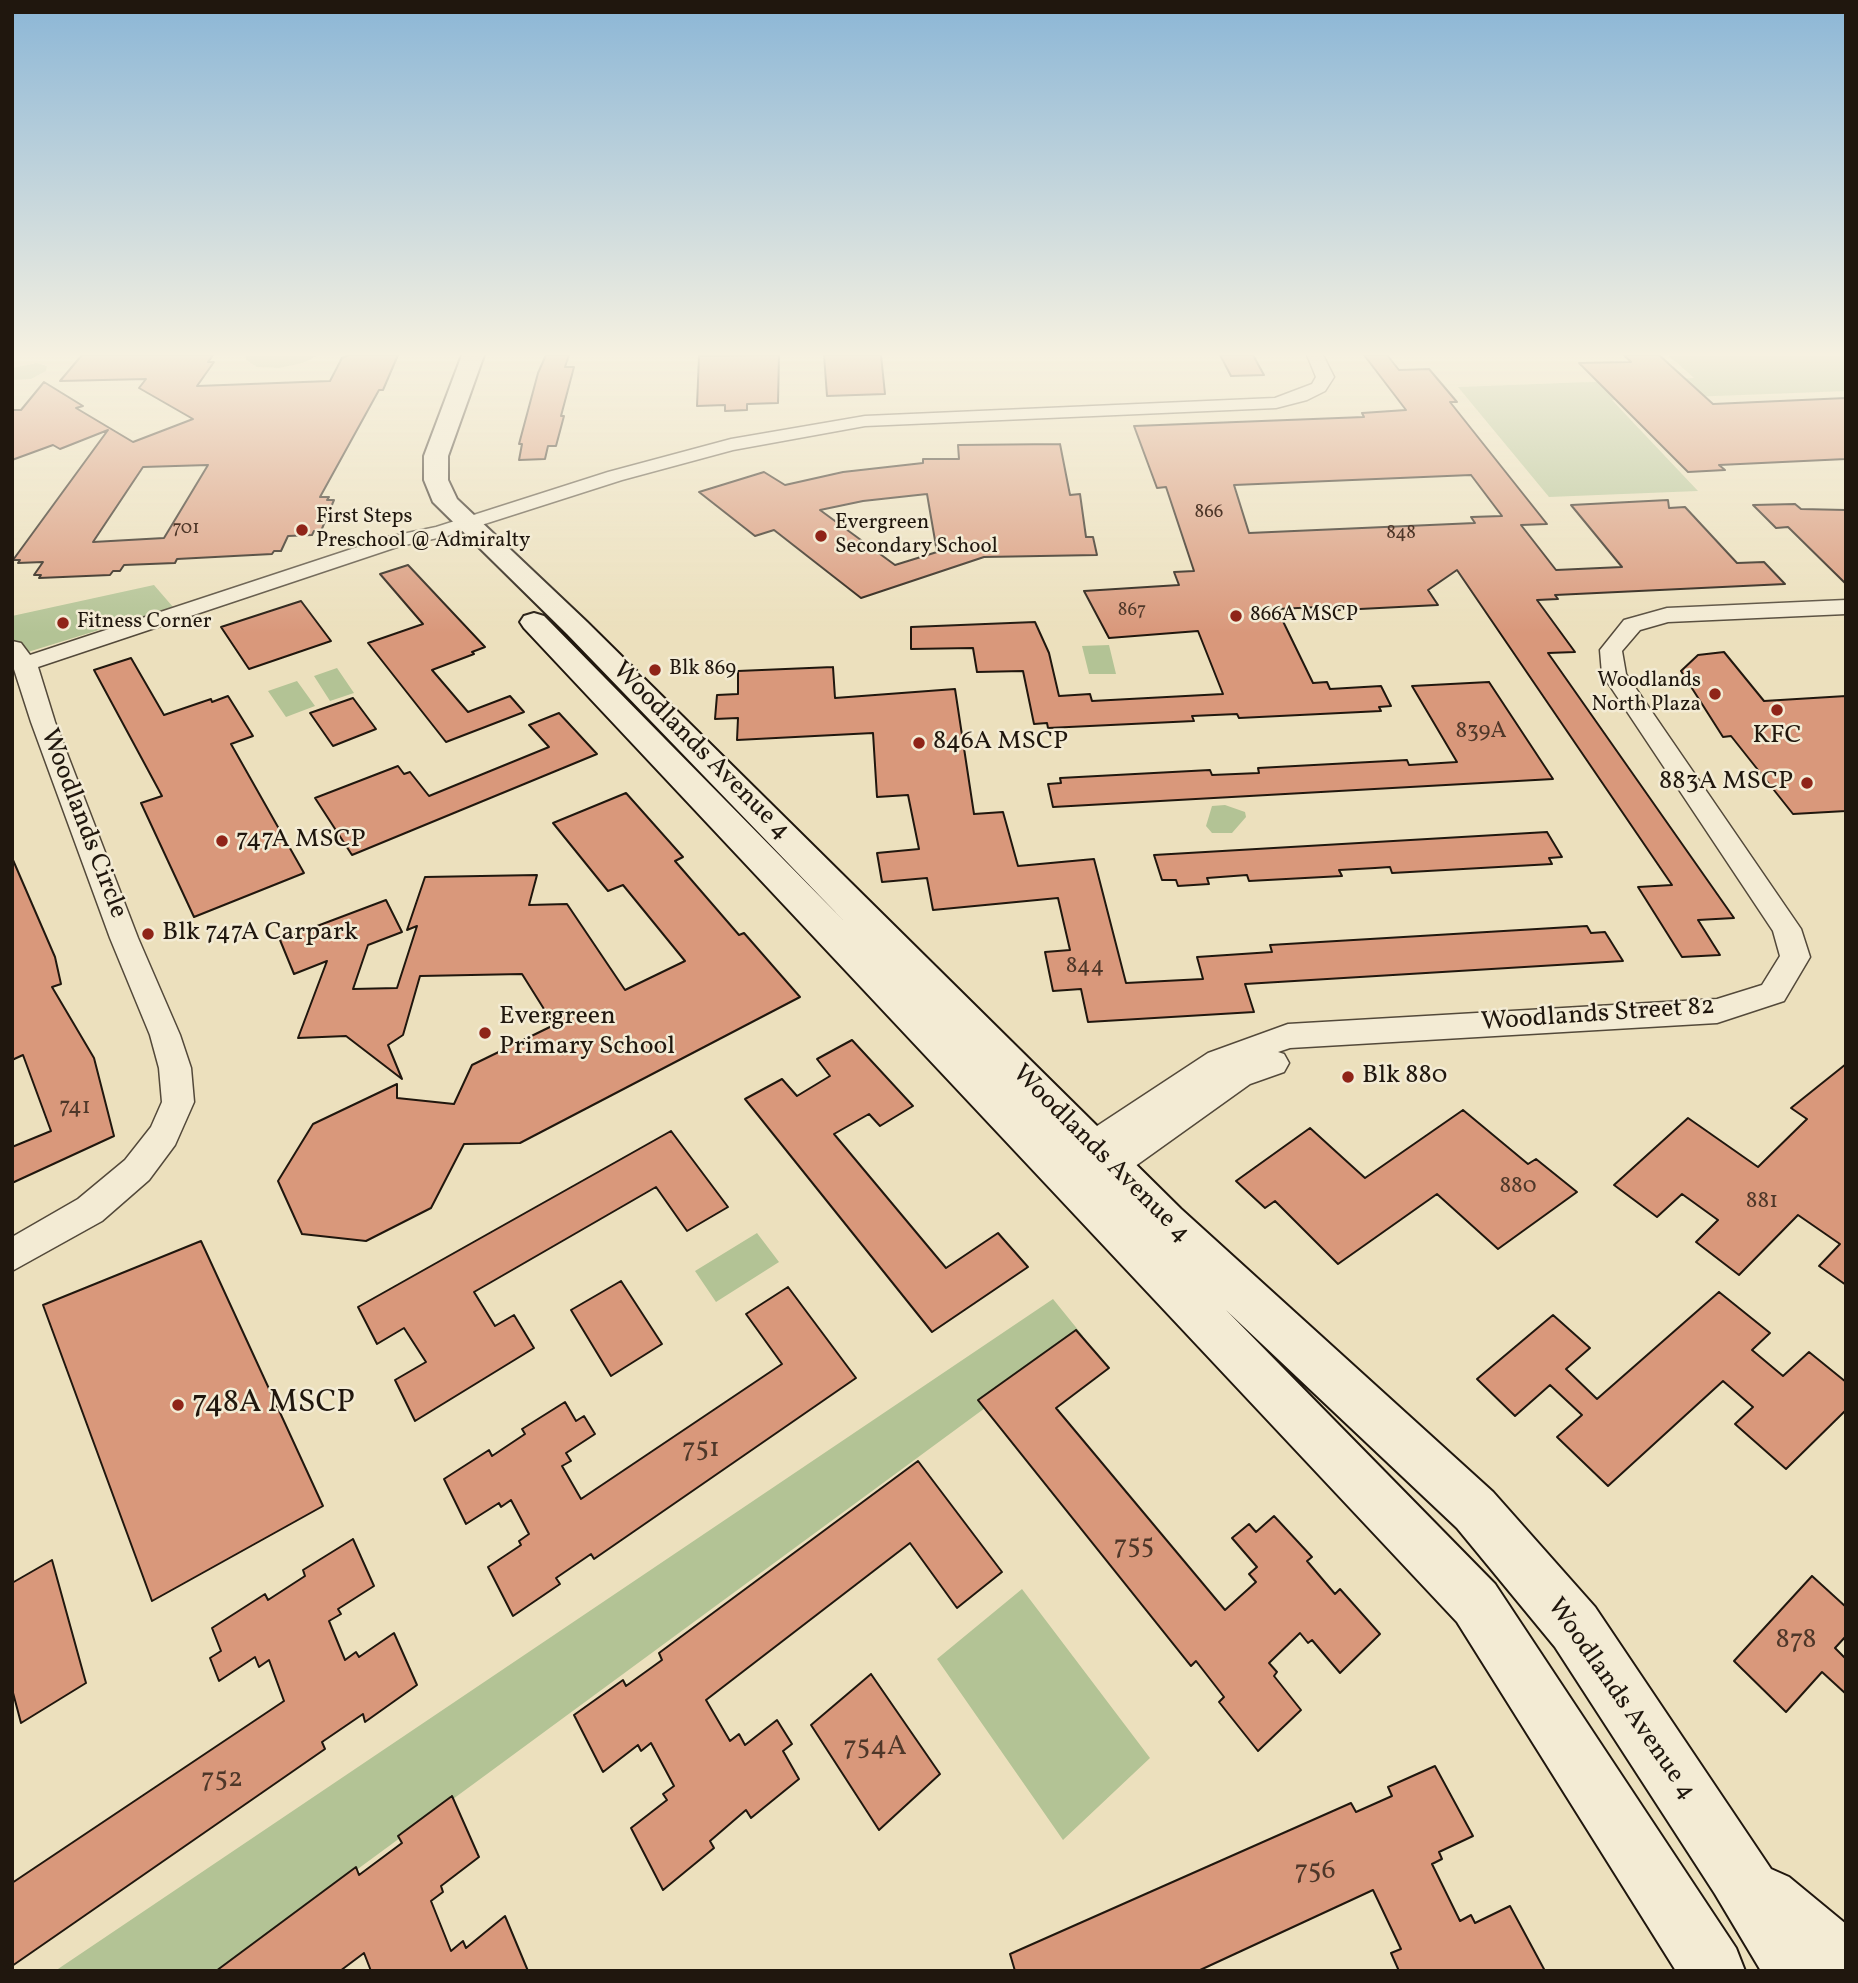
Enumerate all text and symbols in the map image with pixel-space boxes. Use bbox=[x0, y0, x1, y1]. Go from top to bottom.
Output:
house number: 866 bbox=[1195, 503, 1223, 525]
place label: First Steps Preschool @ Admiralty bbox=[316, 505, 530, 555]
place label: Evergreen Secondary School bbox=[835, 511, 998, 561]
house number: 701 bbox=[172, 519, 200, 541]
marker: First Steps Preschool @ Admiralty bbox=[294, 522, 310, 538]
house number: 848 bbox=[1386, 524, 1416, 546]
marker: Evergreen Secondary School bbox=[813, 528, 829, 544]
house number: 867 bbox=[1118, 601, 1146, 623]
place label: 866A MSCP bbox=[1250, 603, 1358, 629]
marker: 866A MSCP bbox=[1228, 608, 1244, 624]
place label: Fitness Corner bbox=[77, 610, 211, 636]
marker: Fitness Corner bbox=[55, 615, 71, 631]
street label: Woodlands Avenue 4 bbox=[604, 656, 796, 848]
place label: Blk 869 bbox=[669, 657, 736, 683]
marker: Blk 869 bbox=[647, 662, 663, 678]
place label: Woodlands North Plaza bbox=[1591, 669, 1701, 719]
marker: Woodlands North Plaza bbox=[1707, 686, 1723, 702]
marker: KFC bbox=[1769, 702, 1785, 718]
house number: 839A bbox=[1455, 719, 1507, 747]
place label: KFC bbox=[1752, 721, 1802, 753]
street label: Woodlands Circle bbox=[32, 725, 132, 923]
place label: 846A MSCP bbox=[933, 727, 1068, 759]
marker: 846A MSCP bbox=[911, 735, 927, 751]
place label: 883A MSCP bbox=[1659, 767, 1793, 799]
marker: 883A MSCP bbox=[1799, 775, 1815, 791]
place label: 747A MSCP bbox=[236, 825, 366, 857]
marker: 747A MSCP bbox=[214, 833, 230, 849]
place label: Blk 747A Carpark bbox=[162, 918, 358, 950]
marker: Blk 747A Carpark bbox=[140, 926, 156, 942]
house number: 844 bbox=[1066, 954, 1104, 982]
street label: Woodlands Street 82 bbox=[1480, 992, 1716, 1040]
place label: Evergreen Primary School bbox=[499, 1002, 675, 1064]
marker: Evergreen Primary School bbox=[477, 1025, 493, 1041]
street label: Woodlands Avenue 4 bbox=[1004, 1059, 1196, 1251]
place label: Blk 880 bbox=[1362, 1061, 1447, 1093]
marker: Blk 880 bbox=[1340, 1069, 1356, 1085]
house number: 741 bbox=[59, 1095, 91, 1123]
house number: 880 bbox=[1499, 1174, 1537, 1202]
house number: 881 bbox=[1746, 1189, 1778, 1217]
place label: 748A MSCP bbox=[192, 1386, 355, 1424]
marker: 748A MSCP bbox=[170, 1397, 186, 1413]
house number: 751 bbox=[682, 1434, 720, 1468]
house number: 755 bbox=[1114, 1531, 1154, 1565]
street label: Woodlands Avenue 4 bbox=[1539, 1593, 1701, 1807]
house number: 878 bbox=[1775, 1625, 1817, 1659]
house number: 754A bbox=[843, 1732, 907, 1766]
house number: 752 bbox=[201, 1764, 243, 1798]
house number: 756 bbox=[1294, 1856, 1336, 1890]

